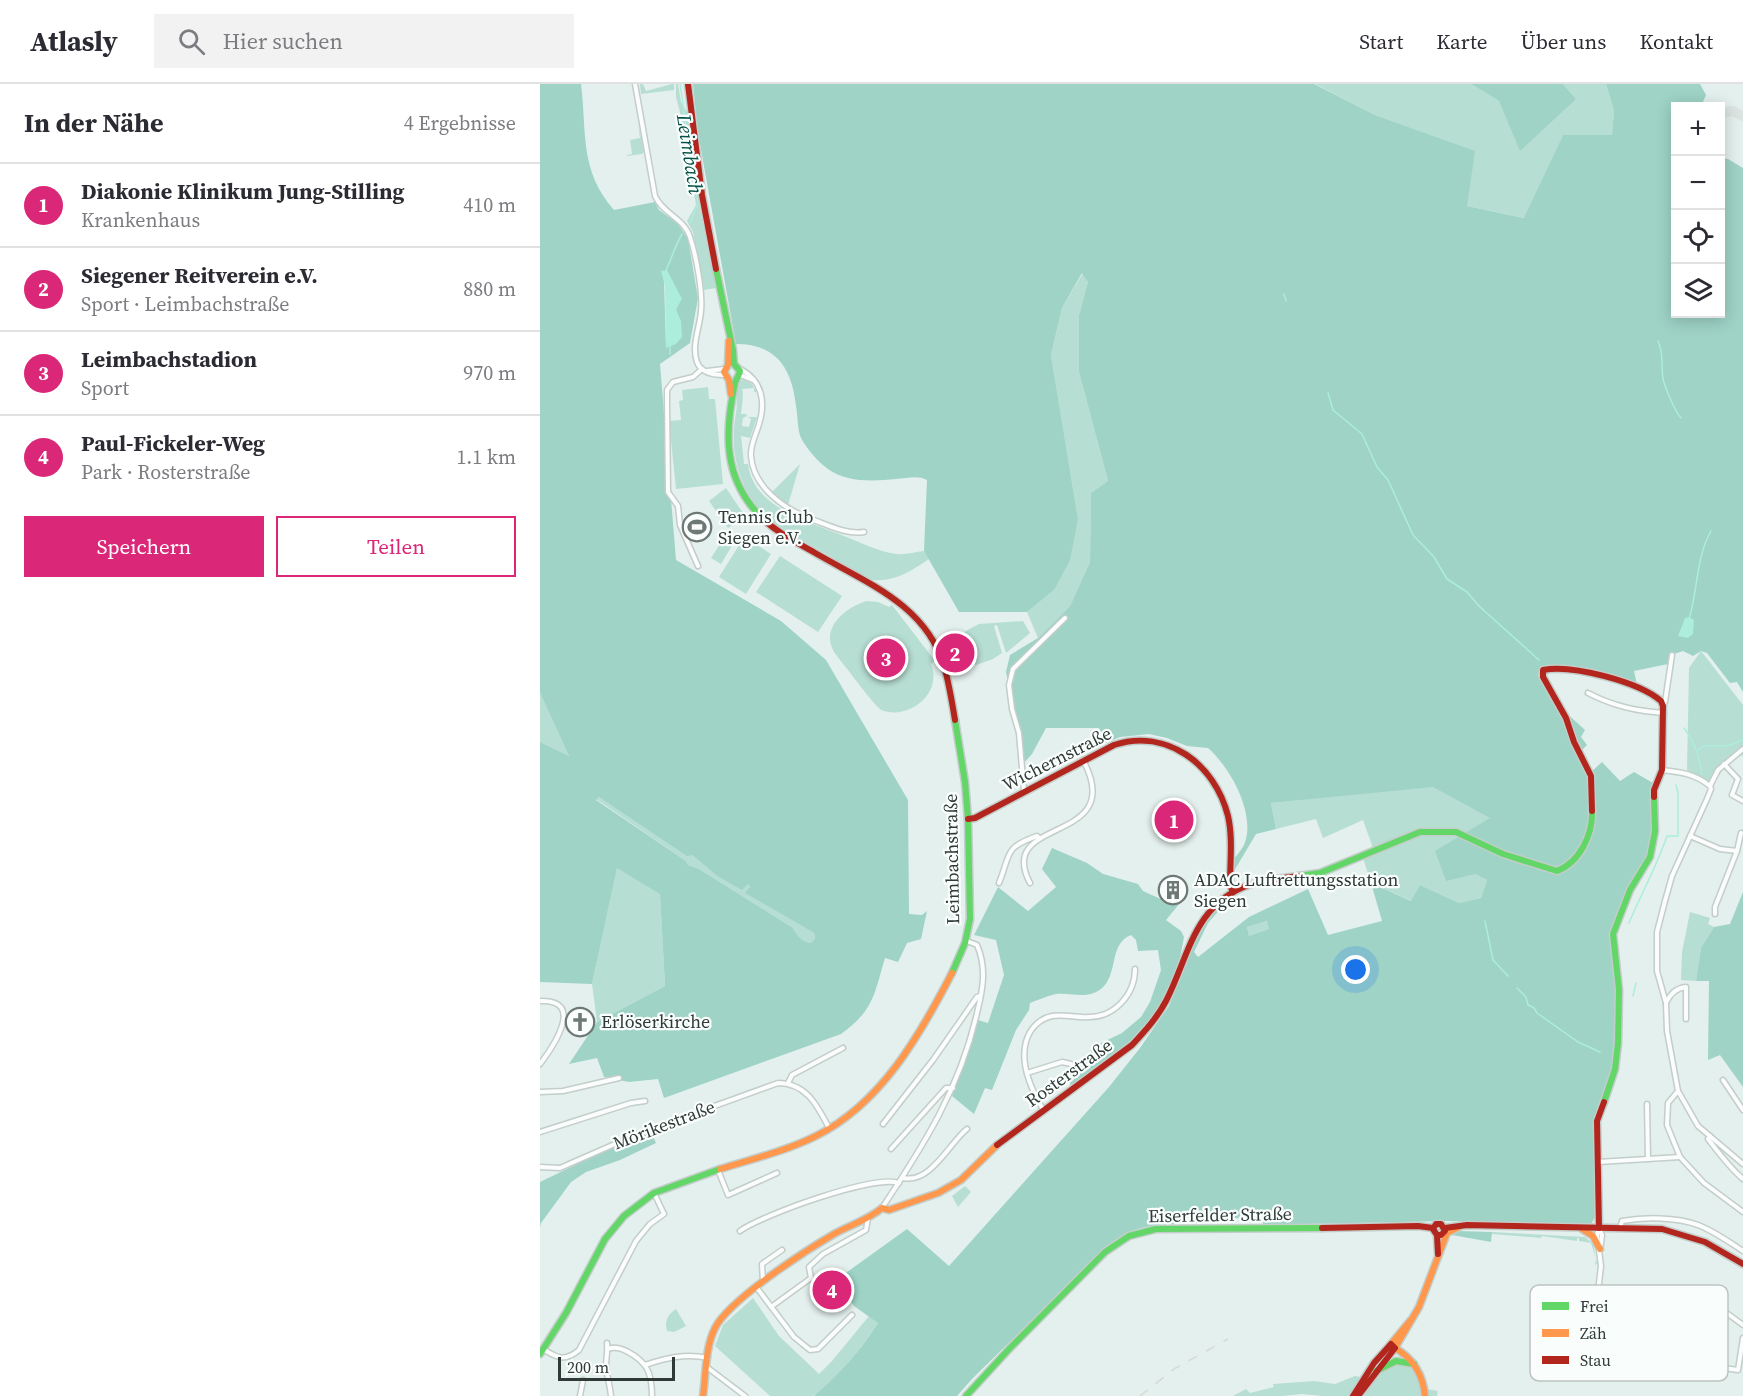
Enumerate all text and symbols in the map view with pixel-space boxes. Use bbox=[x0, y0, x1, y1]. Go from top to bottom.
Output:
search box bbox=[154, 14, 574, 68]
text: Atlasly bbox=[30, 22, 118, 60]
icon: search bbox=[175, 25, 208, 58]
text: Hier suchen bbox=[223, 26, 343, 56]
text: Start bbox=[1359, 27, 1403, 56]
text: Karte bbox=[1436, 27, 1487, 56]
text: Über uns bbox=[1520, 27, 1606, 56]
text: Kontakt bbox=[1639, 27, 1713, 56]
map controls bbox=[1671, 102, 1725, 318]
button: + bbox=[1671, 102, 1725, 156]
text: In der Nähe bbox=[24, 105, 164, 141]
text: 4 Ergebnisse bbox=[404, 109, 516, 137]
water label: Leimbach bbox=[670, 111, 710, 196]
button: − bbox=[1671, 156, 1725, 210]
text: Diakonie Klinikum Jung-Stilling bbox=[81, 176, 404, 206]
text: 1 bbox=[38, 191, 49, 219]
text: 410 m bbox=[463, 191, 516, 219]
text: Krankenhaus bbox=[81, 206, 200, 234]
button: locate bbox=[1671, 210, 1725, 264]
text: Siegener Reitverein e.V. bbox=[81, 260, 318, 290]
button: layers bbox=[1671, 264, 1725, 318]
text: 2 bbox=[38, 275, 49, 303]
text: 880 m bbox=[463, 275, 516, 303]
text: Sport · Leimbachstraße bbox=[81, 290, 289, 318]
text: Leimbachstadion bbox=[81, 344, 257, 374]
text: 3 bbox=[38, 359, 49, 387]
text: 970 m bbox=[463, 359, 516, 387]
text: Sport bbox=[81, 374, 129, 402]
text: Paul-Fickeler-Weg bbox=[81, 428, 265, 458]
text: 4 bbox=[38, 443, 49, 471]
text: 1.1 km bbox=[456, 443, 516, 471]
text: Park · Rosterstraße bbox=[81, 458, 250, 486]
place label: Tennis Club Siegen e.V. bbox=[718, 504, 813, 550]
sports icon: Tennis Club Siegen e.V. bbox=[681, 511, 713, 543]
button: Speichern bbox=[24, 516, 264, 577]
button: Teilen bbox=[276, 516, 516, 577]
pin: 2 bbox=[936, 630, 974, 676]
pin: 3 bbox=[866, 636, 906, 680]
street label: Wichernstraße bbox=[998, 720, 1116, 797]
street label: Leimbachstraße bbox=[938, 794, 965, 924]
pin: 1 bbox=[1154, 798, 1194, 842]
place label: ADAC Luftrettungsstation Siegen bbox=[1194, 867, 1399, 913]
building icon: ADAC Luftrettungsstation Siegen bbox=[1157, 874, 1189, 906]
your location bbox=[1341, 955, 1370, 984]
church icon: Erlöserkirche bbox=[564, 1006, 596, 1038]
place label: Erlöserkirche bbox=[601, 1009, 710, 1034]
street label: Rosterstraße bbox=[1020, 1033, 1117, 1113]
street label: Mörikestraße bbox=[609, 1094, 718, 1155]
street label: Eiserfelder Straße bbox=[1148, 1201, 1292, 1228]
pin: 4 bbox=[812, 1268, 852, 1312]
legend bbox=[1530, 1285, 1728, 1381]
text: Frei bbox=[1580, 1295, 1609, 1317]
text: Zäh bbox=[1580, 1322, 1607, 1344]
text: Stau bbox=[1580, 1349, 1611, 1371]
scale bar bbox=[558, 1354, 675, 1382]
text: 200 m bbox=[567, 1356, 609, 1378]

